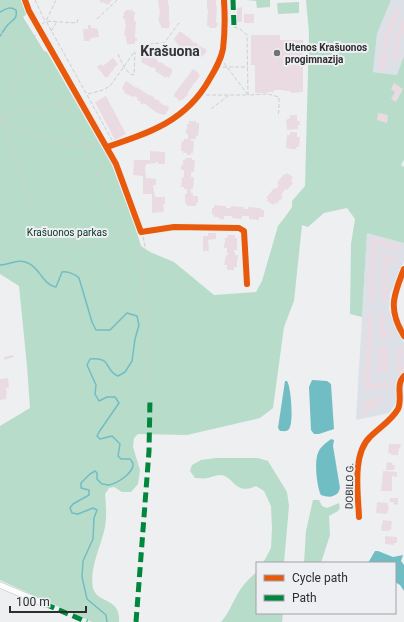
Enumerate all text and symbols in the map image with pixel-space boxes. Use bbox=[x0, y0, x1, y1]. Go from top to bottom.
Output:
place label: Utenos Krašuonos progimnazija bbox=[285, 42, 367, 65]
district label: Krašuona bbox=[140, 43, 200, 59]
marker: Utenos Krašuonos progimnazija bbox=[272, 48, 282, 58]
park label: Krašuonos parkas bbox=[27, 227, 107, 238]
street label: DOBILO G. bbox=[344, 463, 355, 509]
legend bbox=[256, 562, 396, 614]
text: Cycle path bbox=[292, 571, 348, 585]
scale bar bbox=[10, 588, 86, 614]
text: Path bbox=[292, 591, 317, 605]
text: 100 m bbox=[16, 595, 50, 609]

